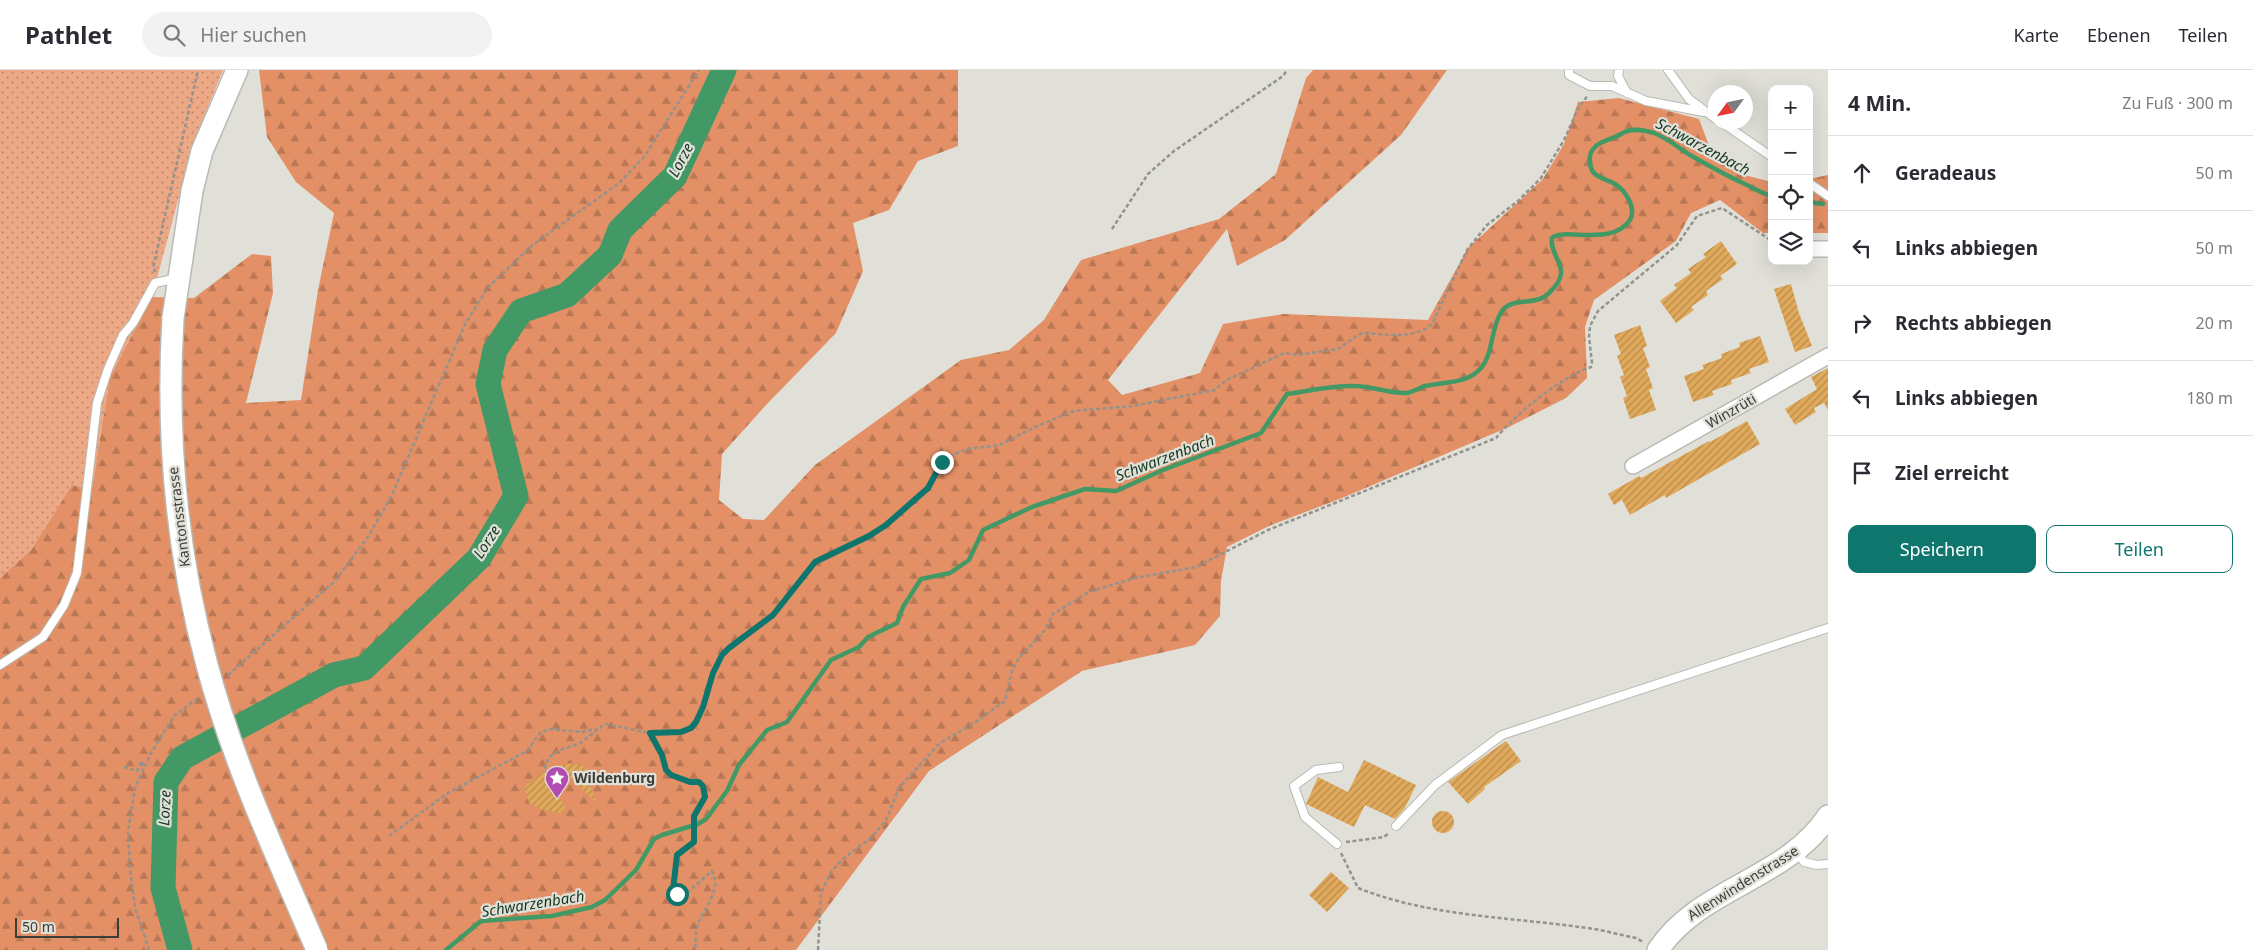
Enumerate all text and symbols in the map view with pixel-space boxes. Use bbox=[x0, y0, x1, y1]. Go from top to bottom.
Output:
search box bbox=[142, 12, 492, 57]
text: Pathlet bbox=[25, 18, 112, 51]
icon: search bbox=[160, 21, 188, 49]
text: Hier suchen bbox=[200, 22, 307, 48]
text: Karte bbox=[2014, 23, 2059, 47]
text: Ebenen bbox=[2087, 23, 2151, 47]
text: Teilen bbox=[2179, 23, 2228, 47]
north arrow bbox=[1708, 85, 1753, 130]
map controls bbox=[1768, 85, 1813, 265]
button: + bbox=[1768, 85, 1813, 130]
text: 4 Min. bbox=[1848, 89, 1911, 117]
text: Zu Fuß · 300 m bbox=[2122, 92, 2233, 114]
water label: Schwarzenbach bbox=[1653, 113, 1754, 179]
button: − bbox=[1768, 130, 1813, 175]
water label: Lorze bbox=[663, 139, 698, 180]
icon: ahead bbox=[1848, 159, 1876, 187]
text: Geradeaus bbox=[1895, 160, 1996, 186]
text: 50 m bbox=[2196, 162, 2233, 184]
button: locate bbox=[1768, 175, 1813, 220]
button: layers bbox=[1768, 220, 1813, 265]
icon: left bbox=[1848, 234, 1876, 262]
text: Links abbiegen bbox=[1895, 235, 2038, 261]
text: 50 m bbox=[2196, 237, 2233, 259]
icon: right bbox=[1848, 309, 1876, 337]
text: Rechts abbiegen bbox=[1895, 310, 2052, 336]
text: 20 m bbox=[2196, 312, 2233, 334]
icon: left bbox=[1848, 384, 1876, 412]
text: Links abbiegen bbox=[1895, 385, 2038, 411]
text: 180 m bbox=[2186, 387, 2233, 409]
street label: Winzrüti bbox=[1702, 389, 1759, 433]
water label: Schwarzenbach bbox=[1113, 429, 1217, 485]
route end bbox=[931, 451, 954, 474]
icon: arrive bbox=[1848, 459, 1876, 487]
text: Ziel erreicht bbox=[1895, 460, 2009, 486]
street label: Kantonsstrasse bbox=[163, 466, 194, 568]
water label: Lorze bbox=[468, 521, 505, 562]
button: Speichern bbox=[1848, 525, 2036, 573]
button: Teilen bbox=[2046, 525, 2233, 573]
place icon: Wildenburg bbox=[544, 765, 570, 799]
place label: Wildenburg bbox=[574, 768, 655, 787]
water label: Lorze bbox=[153, 789, 175, 826]
street label: Allenwindenstrasse bbox=[1684, 841, 1802, 924]
route start bbox=[666, 883, 689, 906]
water label: Schwarzenbach bbox=[480, 885, 586, 921]
scale bar bbox=[15, 915, 119, 938]
text: 50 m bbox=[22, 917, 55, 936]

